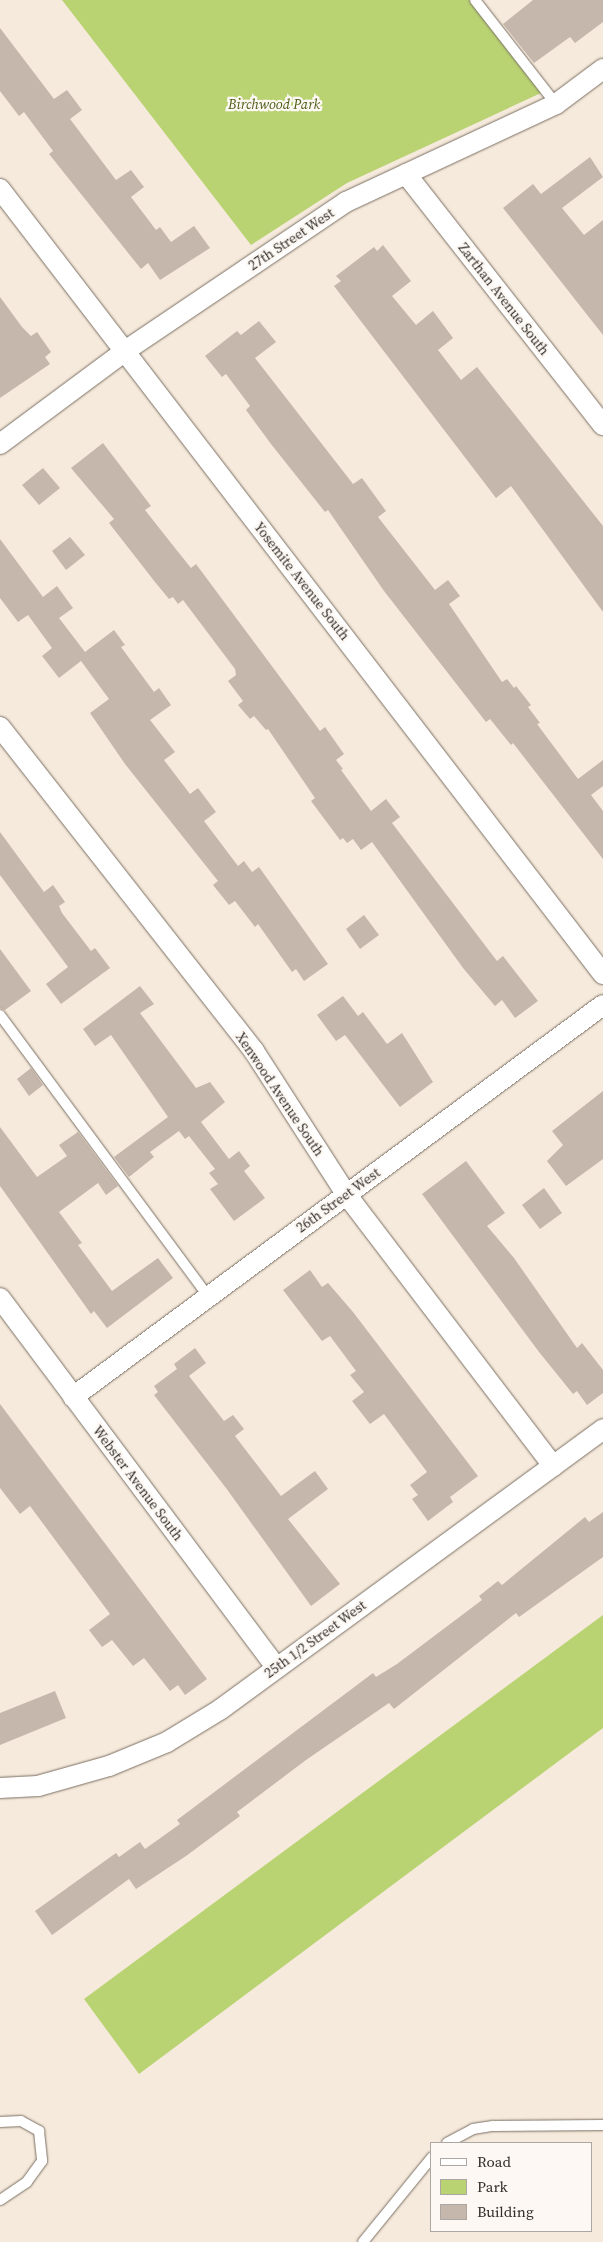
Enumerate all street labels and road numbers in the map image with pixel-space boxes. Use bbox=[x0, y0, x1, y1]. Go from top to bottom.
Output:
street label: 27th Street West bbox=[245, 204, 337, 274]
street label: Zarthan Avenue South bbox=[455, 240, 553, 358]
street label: Yosemite Avenue South bbox=[251, 519, 353, 643]
street label: Xenwood Avenue South bbox=[232, 1029, 328, 1159]
street label: 26th Street West bbox=[293, 1164, 383, 1236]
street label: Webster Avenue South bbox=[89, 1422, 187, 1544]
street label: 25th 1/2 Street West bbox=[261, 1596, 369, 1682]

